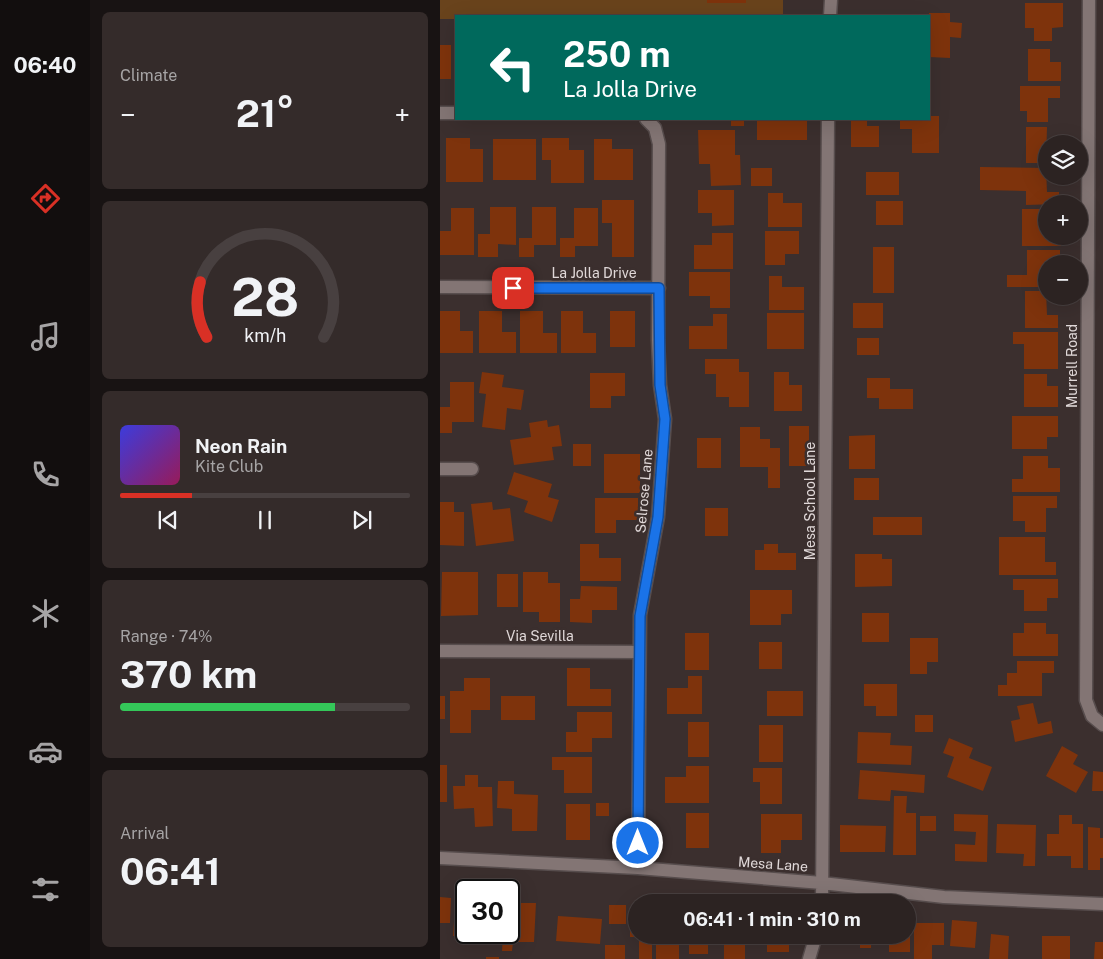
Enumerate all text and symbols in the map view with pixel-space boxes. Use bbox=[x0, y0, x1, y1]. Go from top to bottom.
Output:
text: 250 m bbox=[563, 34, 671, 75]
icon: left bbox=[480, 35, 545, 100]
text: 06:40 bbox=[13, 52, 77, 78]
text: Climate bbox=[120, 66, 177, 85]
text: La Jolla Drive bbox=[563, 76, 697, 102]
text: 21° bbox=[236, 91, 294, 136]
text: − bbox=[120, 98, 136, 131]
text: + bbox=[394, 98, 410, 131]
map controls bbox=[1038, 135, 1088, 305]
button: layers bbox=[1038, 135, 1088, 185]
icon: directions bbox=[28, 181, 63, 216]
button: + bbox=[1038, 195, 1088, 245]
button: − bbox=[1038, 255, 1088, 305]
street label: La Jolla Drive bbox=[551, 265, 637, 281]
text: 28 bbox=[231, 267, 299, 328]
pin bbox=[492, 267, 534, 309]
icon: arrive bbox=[499, 274, 527, 302]
icon: music bbox=[28, 319, 63, 354]
street label: Murrell Road bbox=[1064, 324, 1080, 408]
text: km/h bbox=[244, 325, 286, 346]
text: Neon Rain bbox=[195, 435, 287, 457]
street label: Mesa School Lane bbox=[802, 442, 818, 560]
street label: Selrose Lane bbox=[632, 448, 656, 534]
icon: phone bbox=[28, 457, 63, 492]
text: Kite Club bbox=[195, 457, 263, 476]
icon: previous bbox=[154, 506, 182, 534]
icon: pause bbox=[251, 506, 279, 534]
icon: next bbox=[348, 506, 376, 534]
icon: climate bbox=[28, 596, 63, 631]
text: Range · 74% bbox=[120, 627, 212, 646]
street label: Via Sevilla bbox=[506, 628, 574, 644]
text: 370 km bbox=[120, 652, 257, 697]
icon: car bbox=[28, 734, 63, 769]
position arrow bbox=[611, 816, 663, 868]
text: Arrival bbox=[120, 824, 169, 843]
text: 06:41 bbox=[120, 849, 221, 894]
street label: Mesa Lane bbox=[738, 854, 809, 874]
icon: filters bbox=[28, 872, 63, 907]
speed limit sign: 30 bbox=[455, 879, 520, 944]
text: 06:41 · 1 min · 310 m bbox=[683, 908, 861, 930]

